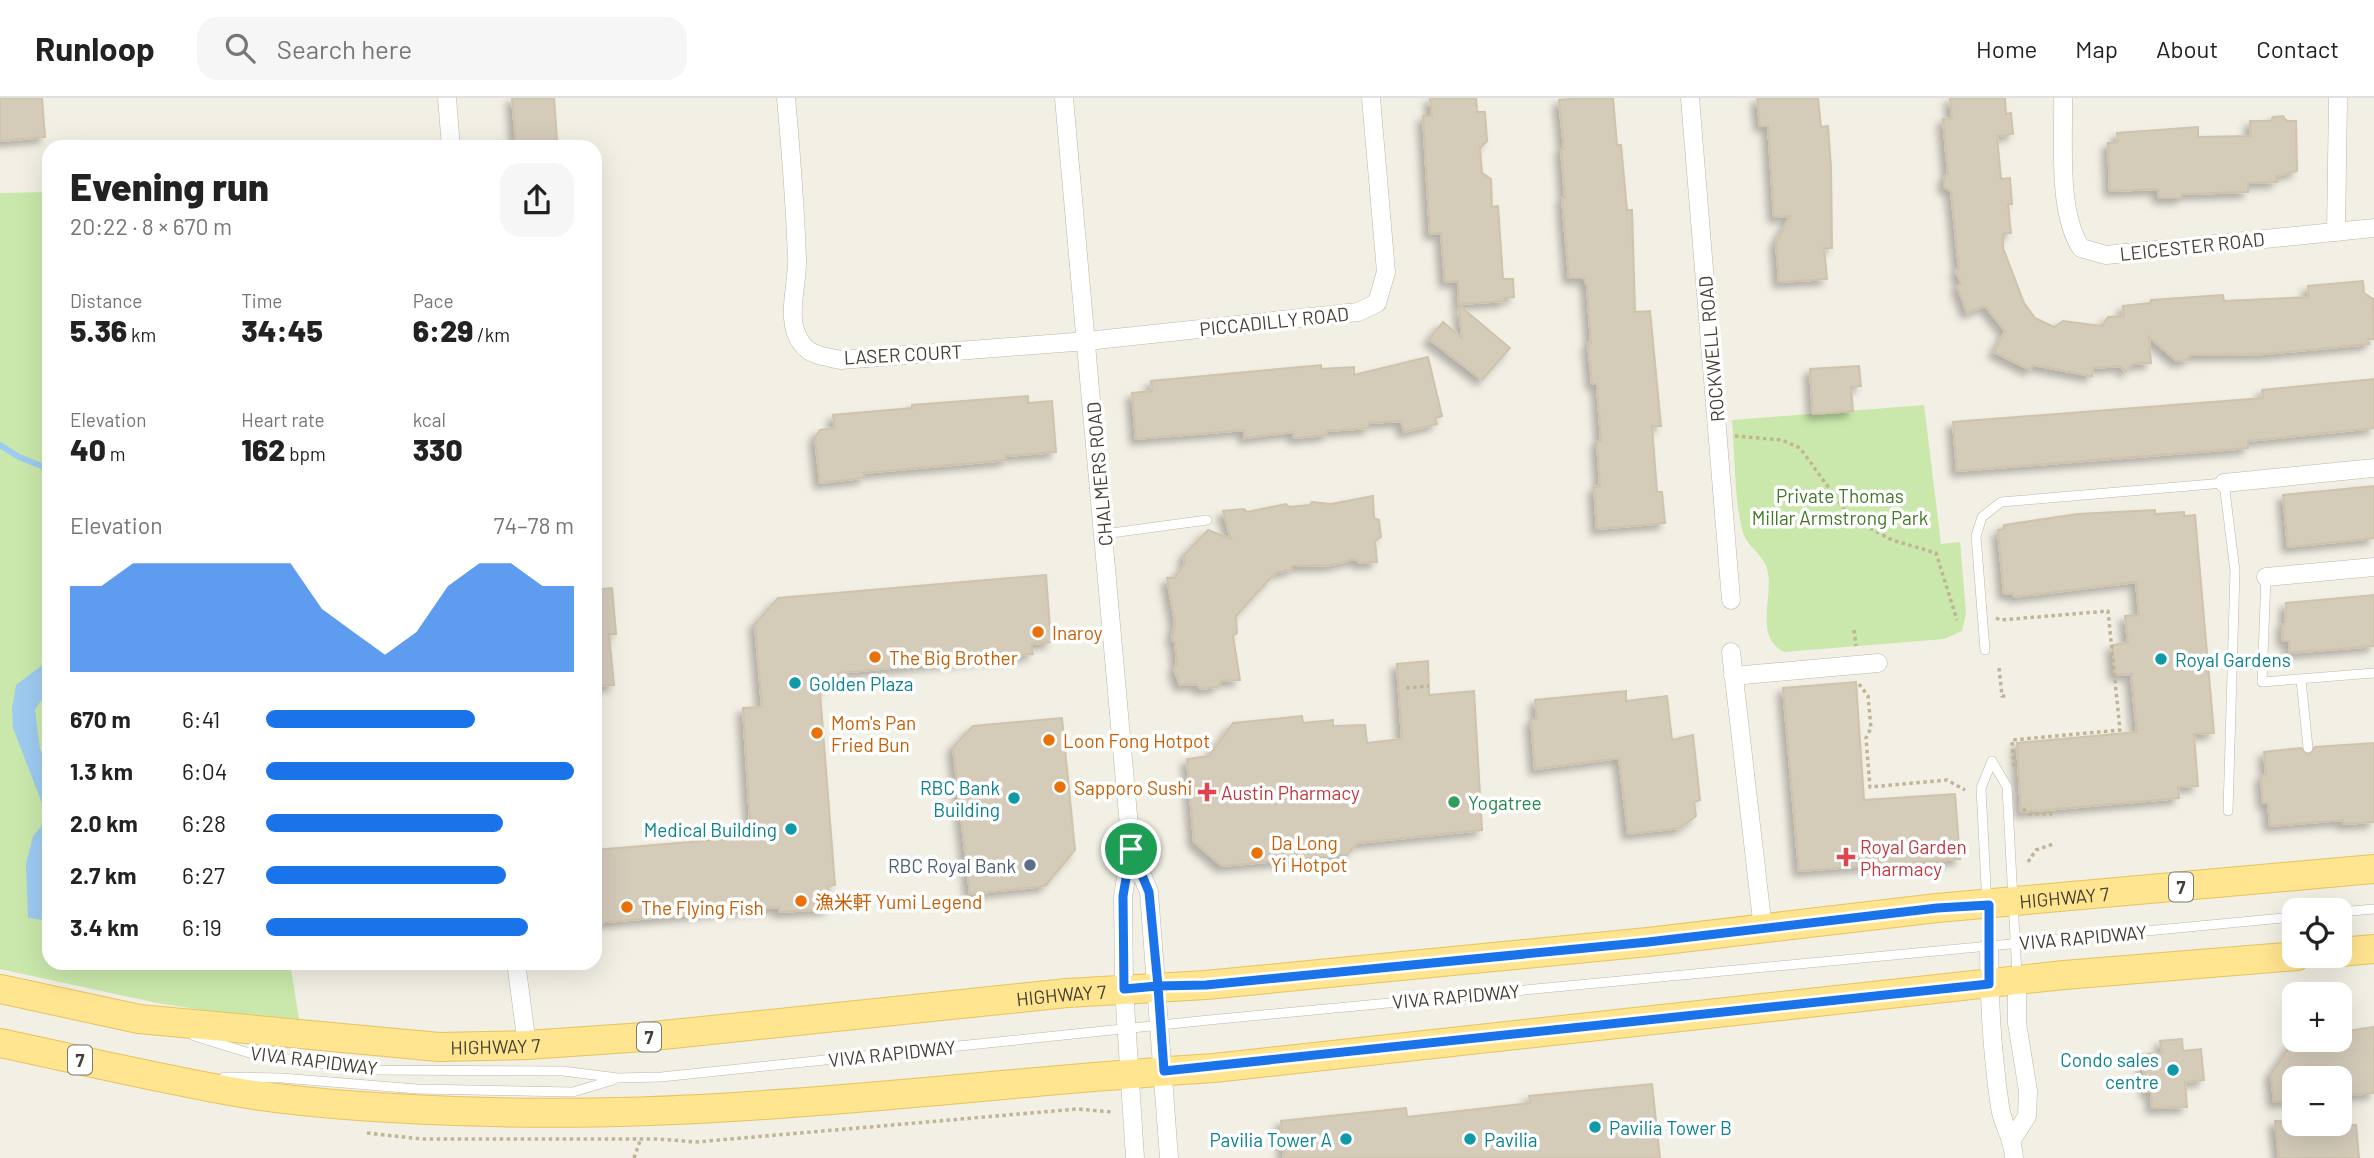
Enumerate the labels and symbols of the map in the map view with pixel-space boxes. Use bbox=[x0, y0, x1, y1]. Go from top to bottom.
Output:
street label: LEICESTER ROAD bbox=[2119, 227, 2265, 265]
street label: ROCKWELL ROAD bbox=[1693, 275, 1729, 423]
street label: PICCADILLY ROAD bbox=[1198, 302, 1350, 340]
street label: LASER COURT bbox=[843, 339, 963, 369]
street label: CHALMERS ROAD bbox=[1081, 401, 1117, 547]
park label: Private Thomas Millar Armstrong Park bbox=[1752, 484, 1928, 529]
place label: Inaroy bbox=[1052, 621, 1103, 644]
marker: Inaroy bbox=[1030, 624, 1046, 640]
place label: The Big Brother bbox=[889, 646, 1018, 669]
place label: Royal Gardens bbox=[2175, 648, 2291, 671]
marker: The Big Brother bbox=[867, 649, 883, 665]
marker: Royal Gardens bbox=[2153, 651, 2169, 667]
place label: Golden Plaza bbox=[809, 672, 913, 695]
marker: Golden Plaza bbox=[787, 675, 803, 691]
place label: Mom's Pan Fried Bun bbox=[831, 711, 916, 756]
marker: Mom's Pan Fried Bun bbox=[809, 725, 825, 741]
place label: Loon Fong Hotpot bbox=[1063, 729, 1210, 752]
marker: Loon Fong Hotpot bbox=[1041, 732, 1057, 748]
place label: RBC Bank Building bbox=[920, 776, 1000, 821]
place label: Sapporo Sushi bbox=[1074, 776, 1192, 799]
marker: Sapporo Sushi bbox=[1052, 779, 1068, 795]
place label: Austin Pharmacy bbox=[1221, 781, 1360, 804]
marker: Austin Pharmacy bbox=[1199, 784, 1215, 800]
marker: RBC Bank Building bbox=[1006, 790, 1022, 806]
place label: Yogatree bbox=[1468, 791, 1542, 814]
marker: Yogatree bbox=[1446, 794, 1462, 810]
place label: Medical Building bbox=[644, 818, 777, 841]
pin bbox=[1101, 819, 1161, 879]
marker: Medical Building bbox=[783, 821, 799, 837]
place label: Da Long Yi Hotpot bbox=[1271, 831, 1348, 876]
place label: Royal Garden Pharmacy bbox=[1860, 835, 1967, 880]
marker: Da Long Yi Hotpot bbox=[1249, 845, 1265, 861]
marker: Royal Garden Pharmacy bbox=[1838, 849, 1854, 865]
place label: RBC Royal Bank bbox=[888, 854, 1016, 877]
marker: RBC Royal Bank bbox=[1022, 857, 1038, 873]
road number: 7 bbox=[2169, 872, 2193, 902]
street label: HIGHWAY 7 bbox=[2018, 881, 2110, 912]
place label: 漁米軒 Yumi Legend bbox=[815, 890, 982, 913]
marker: 漁米軒 Yumi Legend bbox=[793, 893, 809, 909]
place label: The Flying Fish bbox=[641, 896, 764, 919]
marker: The Flying Fish bbox=[619, 899, 635, 915]
street label: VIVA RAPIDWAY bbox=[2018, 920, 2148, 954]
street label: HIGHWAY 7 bbox=[1015, 979, 1107, 1010]
street label: VIVA RAPIDWAY bbox=[1391, 979, 1521, 1013]
road number: 7 bbox=[637, 1022, 661, 1052]
street label: HIGHWAY 7 bbox=[450, 1033, 541, 1058]
street label: VIVA RAPIDWAY bbox=[827, 1035, 957, 1071]
street label: VIVA RAPIDWAY bbox=[249, 1041, 379, 1079]
road number: 7 bbox=[68, 1045, 92, 1074]
place label: Condo sales centre bbox=[2060, 1048, 2159, 1093]
marker: Condo sales centre bbox=[2165, 1062, 2181, 1078]
place label: Pavilia Tower B bbox=[1609, 1116, 1732, 1139]
marker: Pavilia Tower B bbox=[1587, 1119, 1603, 1135]
place label: Pavilia Tower A bbox=[1209, 1128, 1332, 1151]
place label: Pavilia bbox=[1484, 1128, 1538, 1151]
marker: Pavilia Tower A bbox=[1338, 1131, 1354, 1147]
marker: Pavilia bbox=[1462, 1131, 1478, 1147]

